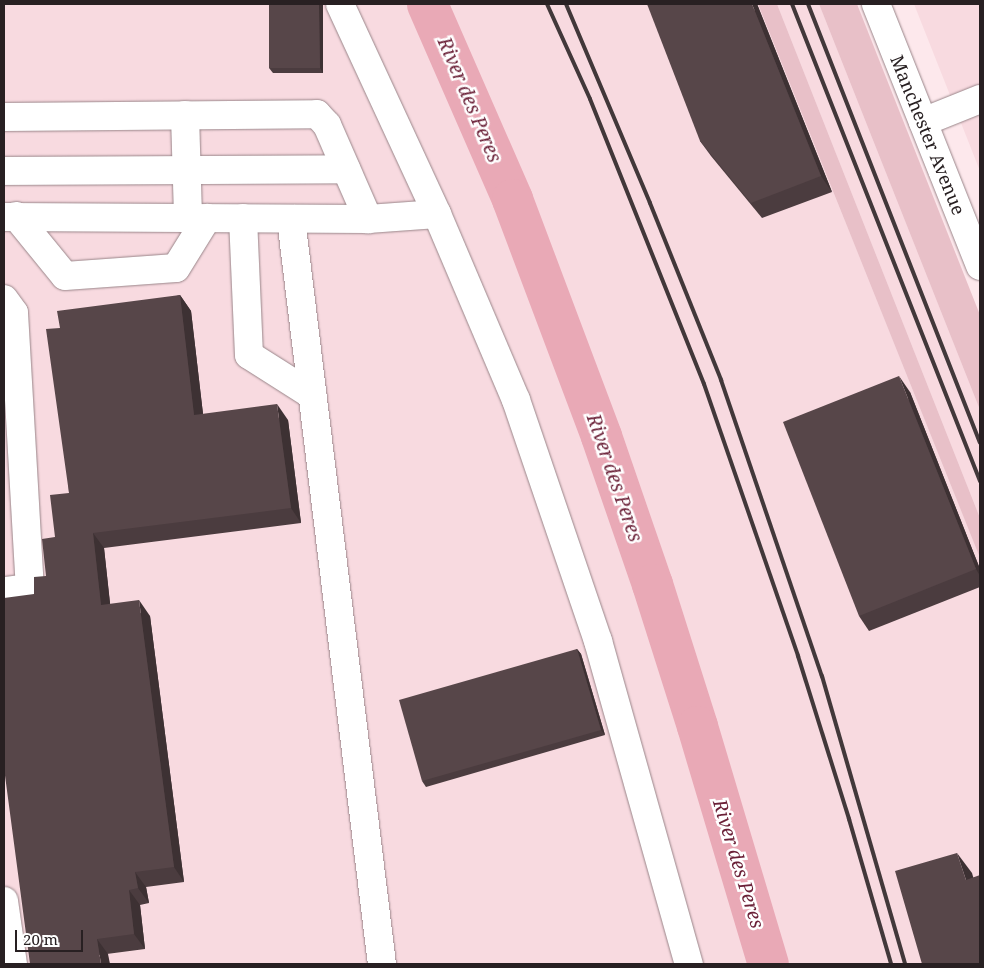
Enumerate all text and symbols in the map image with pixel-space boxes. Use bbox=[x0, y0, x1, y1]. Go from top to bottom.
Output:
water label: River des Peres bbox=[432, 34, 506, 166]
street label: Manchester Avenue bbox=[886, 52, 970, 218]
water label: River des Peres bbox=[581, 411, 647, 545]
water label: River des Peres bbox=[708, 797, 768, 931]
scale bar bbox=[18, 920, 85, 952]
text: 20 m bbox=[23, 929, 58, 949]

